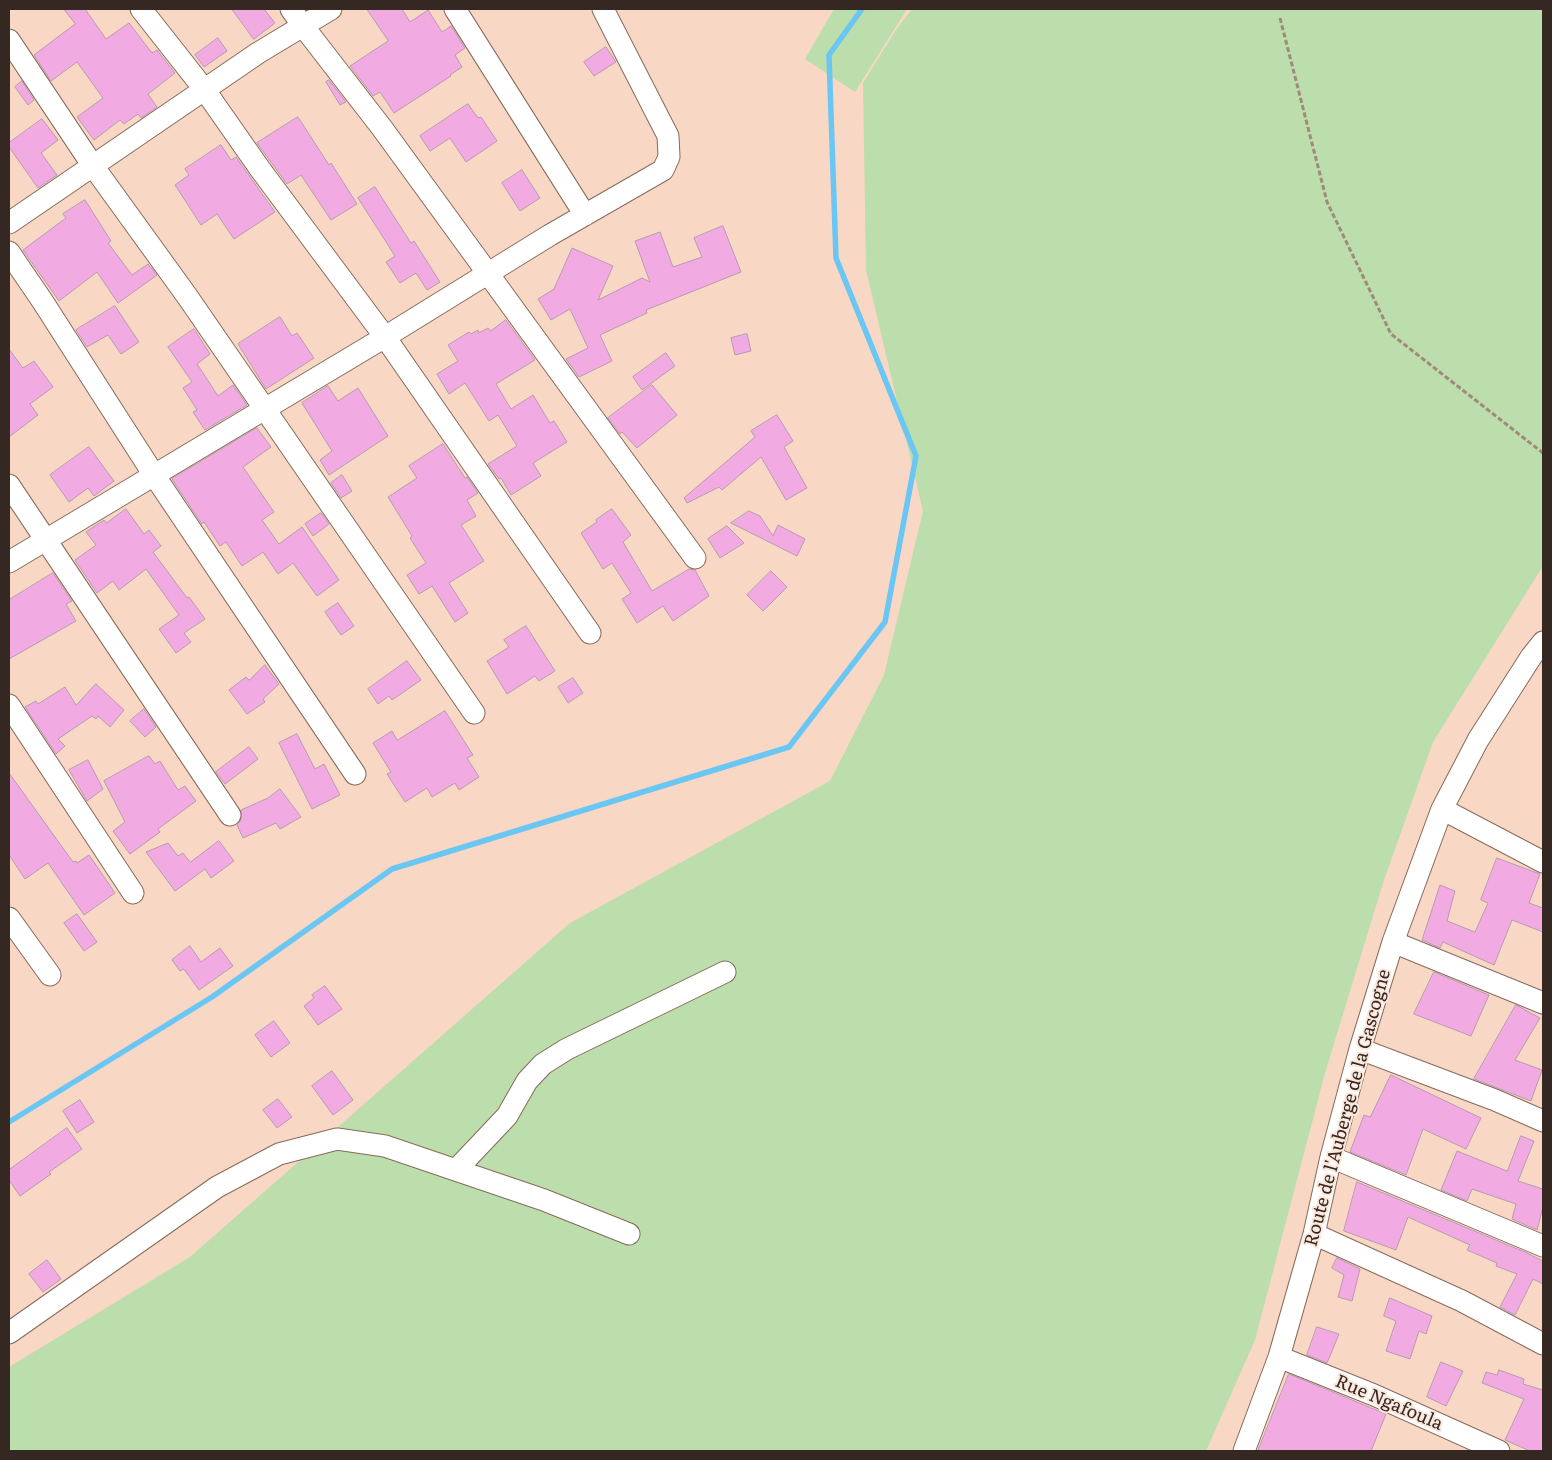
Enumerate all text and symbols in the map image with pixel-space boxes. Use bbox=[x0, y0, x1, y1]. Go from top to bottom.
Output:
street label: Route de l'Auberge de la Gascogne bbox=[1301, 967, 1395, 1249]
street label: Rue Ngafoula bbox=[1332, 1371, 1446, 1435]

